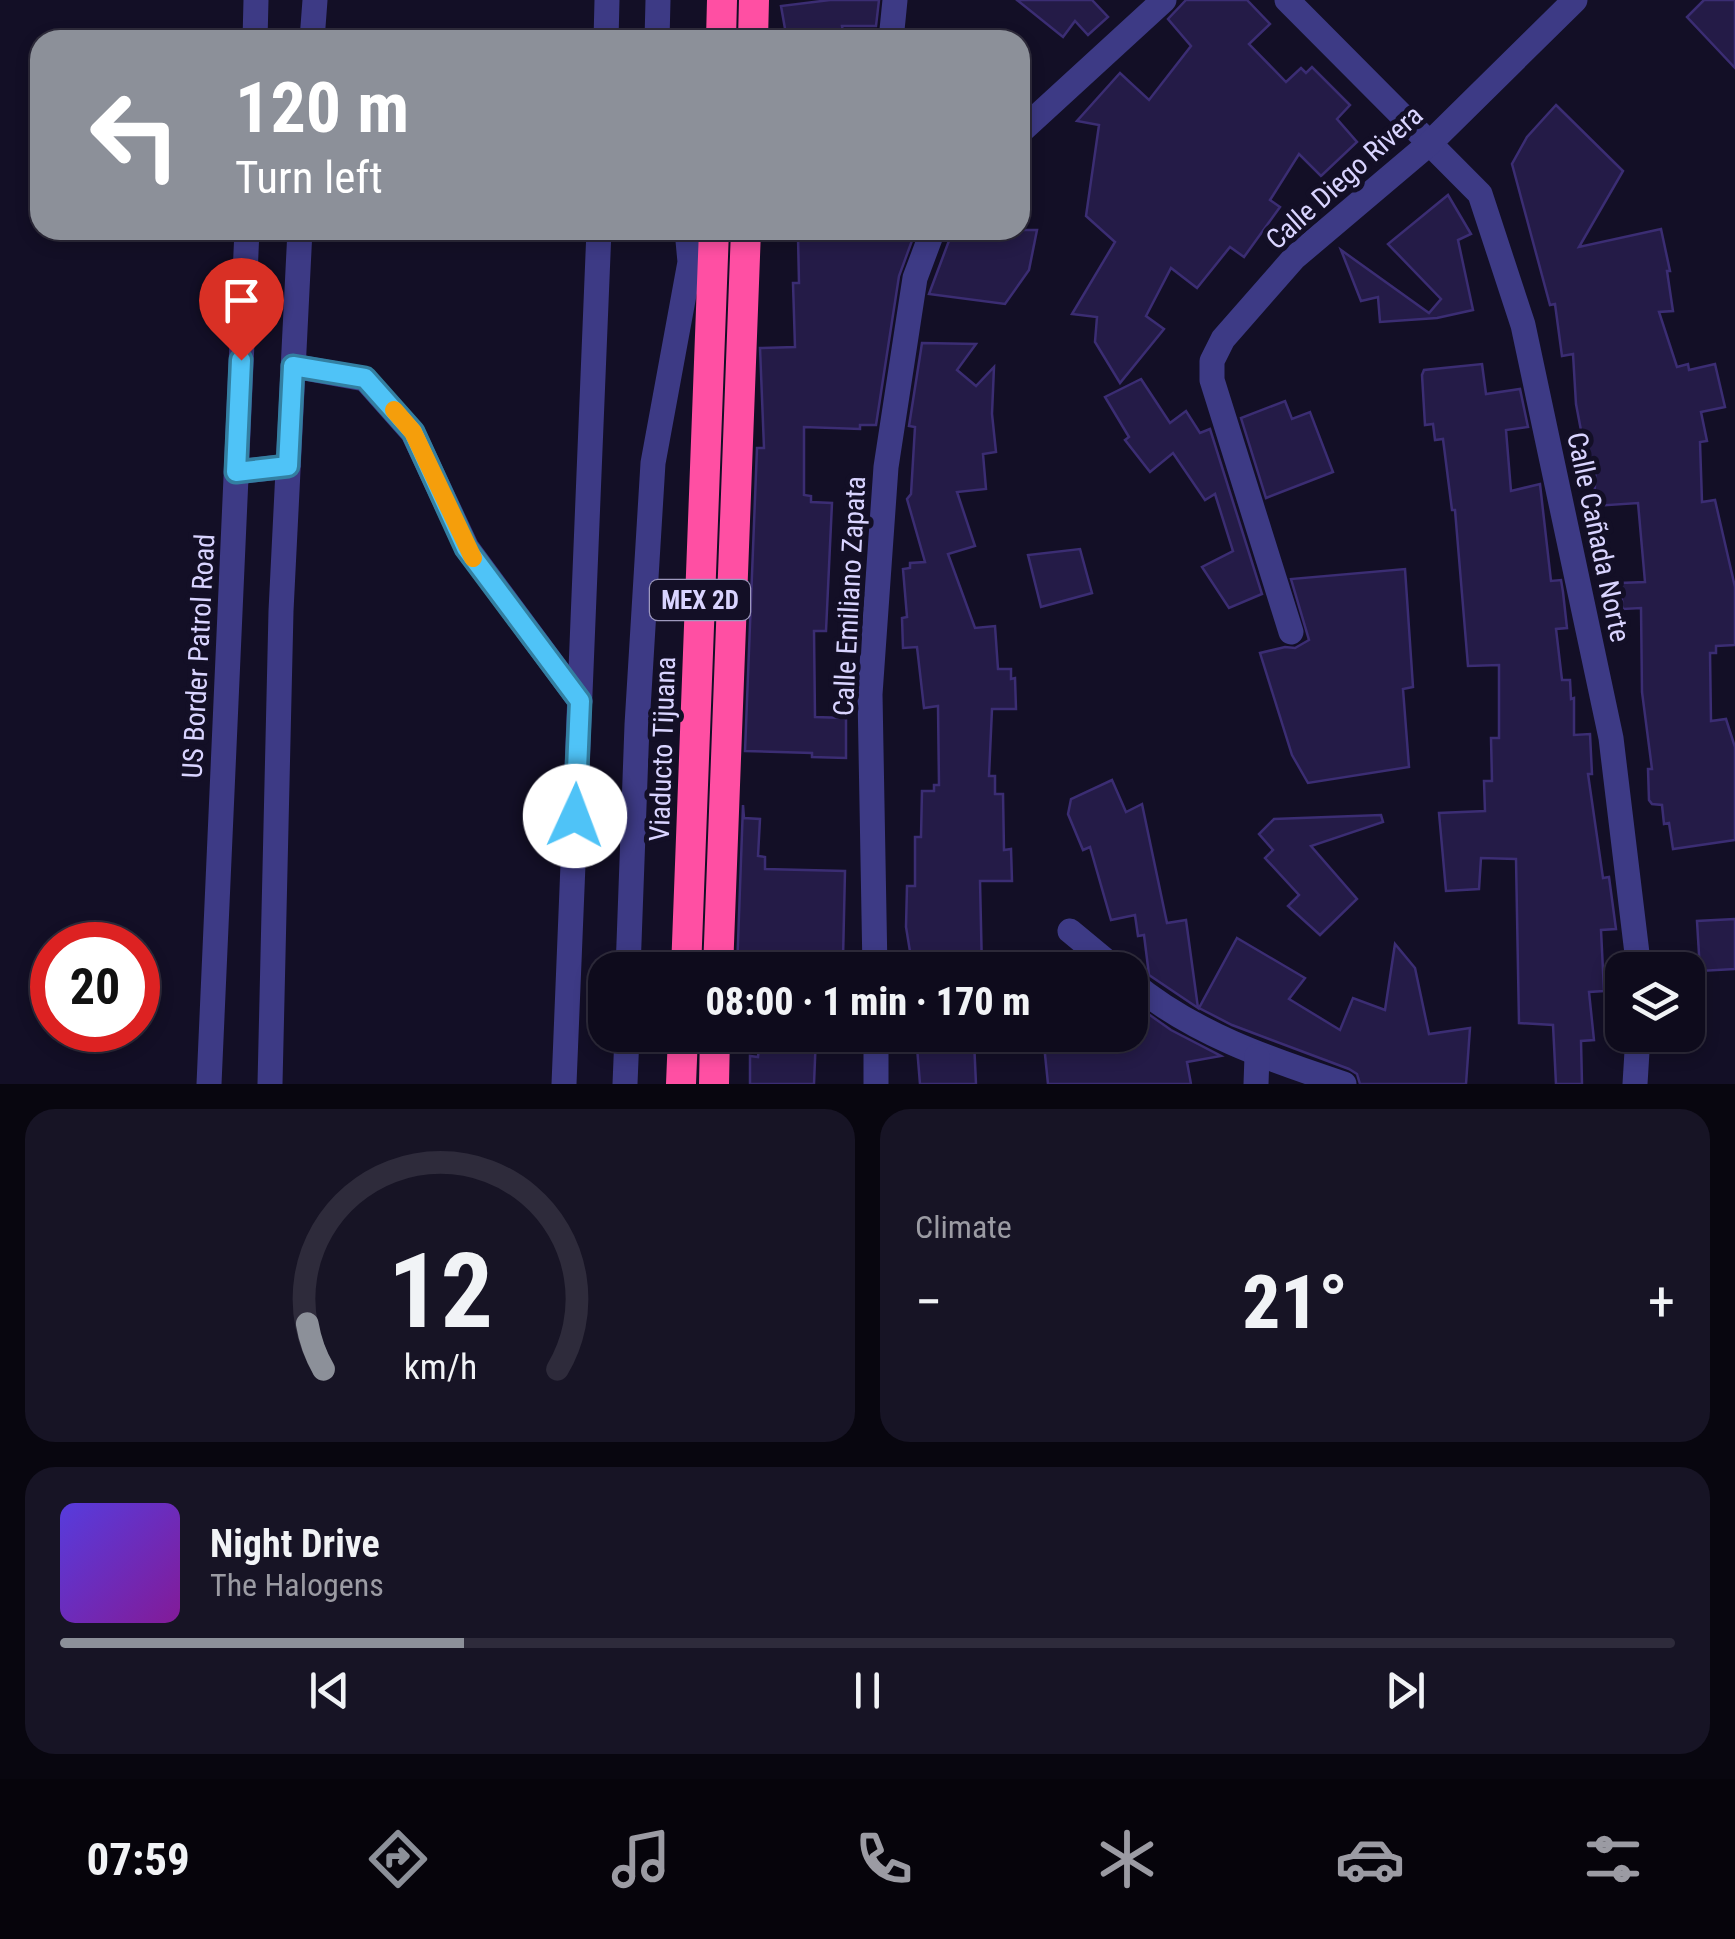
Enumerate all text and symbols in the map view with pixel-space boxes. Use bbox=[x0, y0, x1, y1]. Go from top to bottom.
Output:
text: 120 m bbox=[235, 67, 409, 149]
icon: left bbox=[70, 70, 200, 200]
street label: Calle Diego Rivera bbox=[1259, 98, 1429, 256]
text: Turn left bbox=[235, 151, 383, 204]
pin bbox=[199, 258, 284, 361]
icon: arrive bbox=[214, 273, 269, 328]
street label: Calle Cañada Norte bbox=[1560, 429, 1637, 645]
street label: Calle Emiliano Zapata bbox=[827, 475, 872, 717]
street label: US Border Patrol Road bbox=[176, 533, 221, 779]
road number: MEX 2D bbox=[650, 580, 750, 620]
street label: Viaducto Tijuana bbox=[643, 656, 682, 842]
position arrow bbox=[523, 764, 627, 868]
speed limit sign: 20 bbox=[30, 922, 160, 1052]
map controls bbox=[1605, 952, 1705, 1052]
button: layers bbox=[1605, 952, 1705, 1052]
text: 08:00 · 1 min · 170 m bbox=[706, 980, 1030, 1024]
text: Climate bbox=[915, 1208, 1012, 1246]
text: 12 bbox=[387, 1231, 493, 1352]
text: 21° bbox=[1242, 1258, 1348, 1346]
text: − bbox=[915, 1270, 943, 1334]
text: + bbox=[1648, 1270, 1675, 1334]
text: km/h bbox=[403, 1346, 477, 1388]
text: Night Drive bbox=[210, 1522, 380, 1566]
text: The Halogens bbox=[210, 1566, 384, 1604]
icon: previous bbox=[302, 1663, 357, 1718]
icon: pause bbox=[840, 1663, 895, 1718]
icon: next bbox=[1378, 1663, 1433, 1718]
icon: directions bbox=[363, 1824, 433, 1894]
icon: music bbox=[606, 1824, 676, 1894]
icon: phone bbox=[849, 1824, 919, 1894]
icon: climate bbox=[1092, 1824, 1162, 1894]
icon: car bbox=[1335, 1824, 1405, 1894]
icon: filters bbox=[1578, 1824, 1648, 1894]
text: 07:59 bbox=[87, 1833, 190, 1886]

